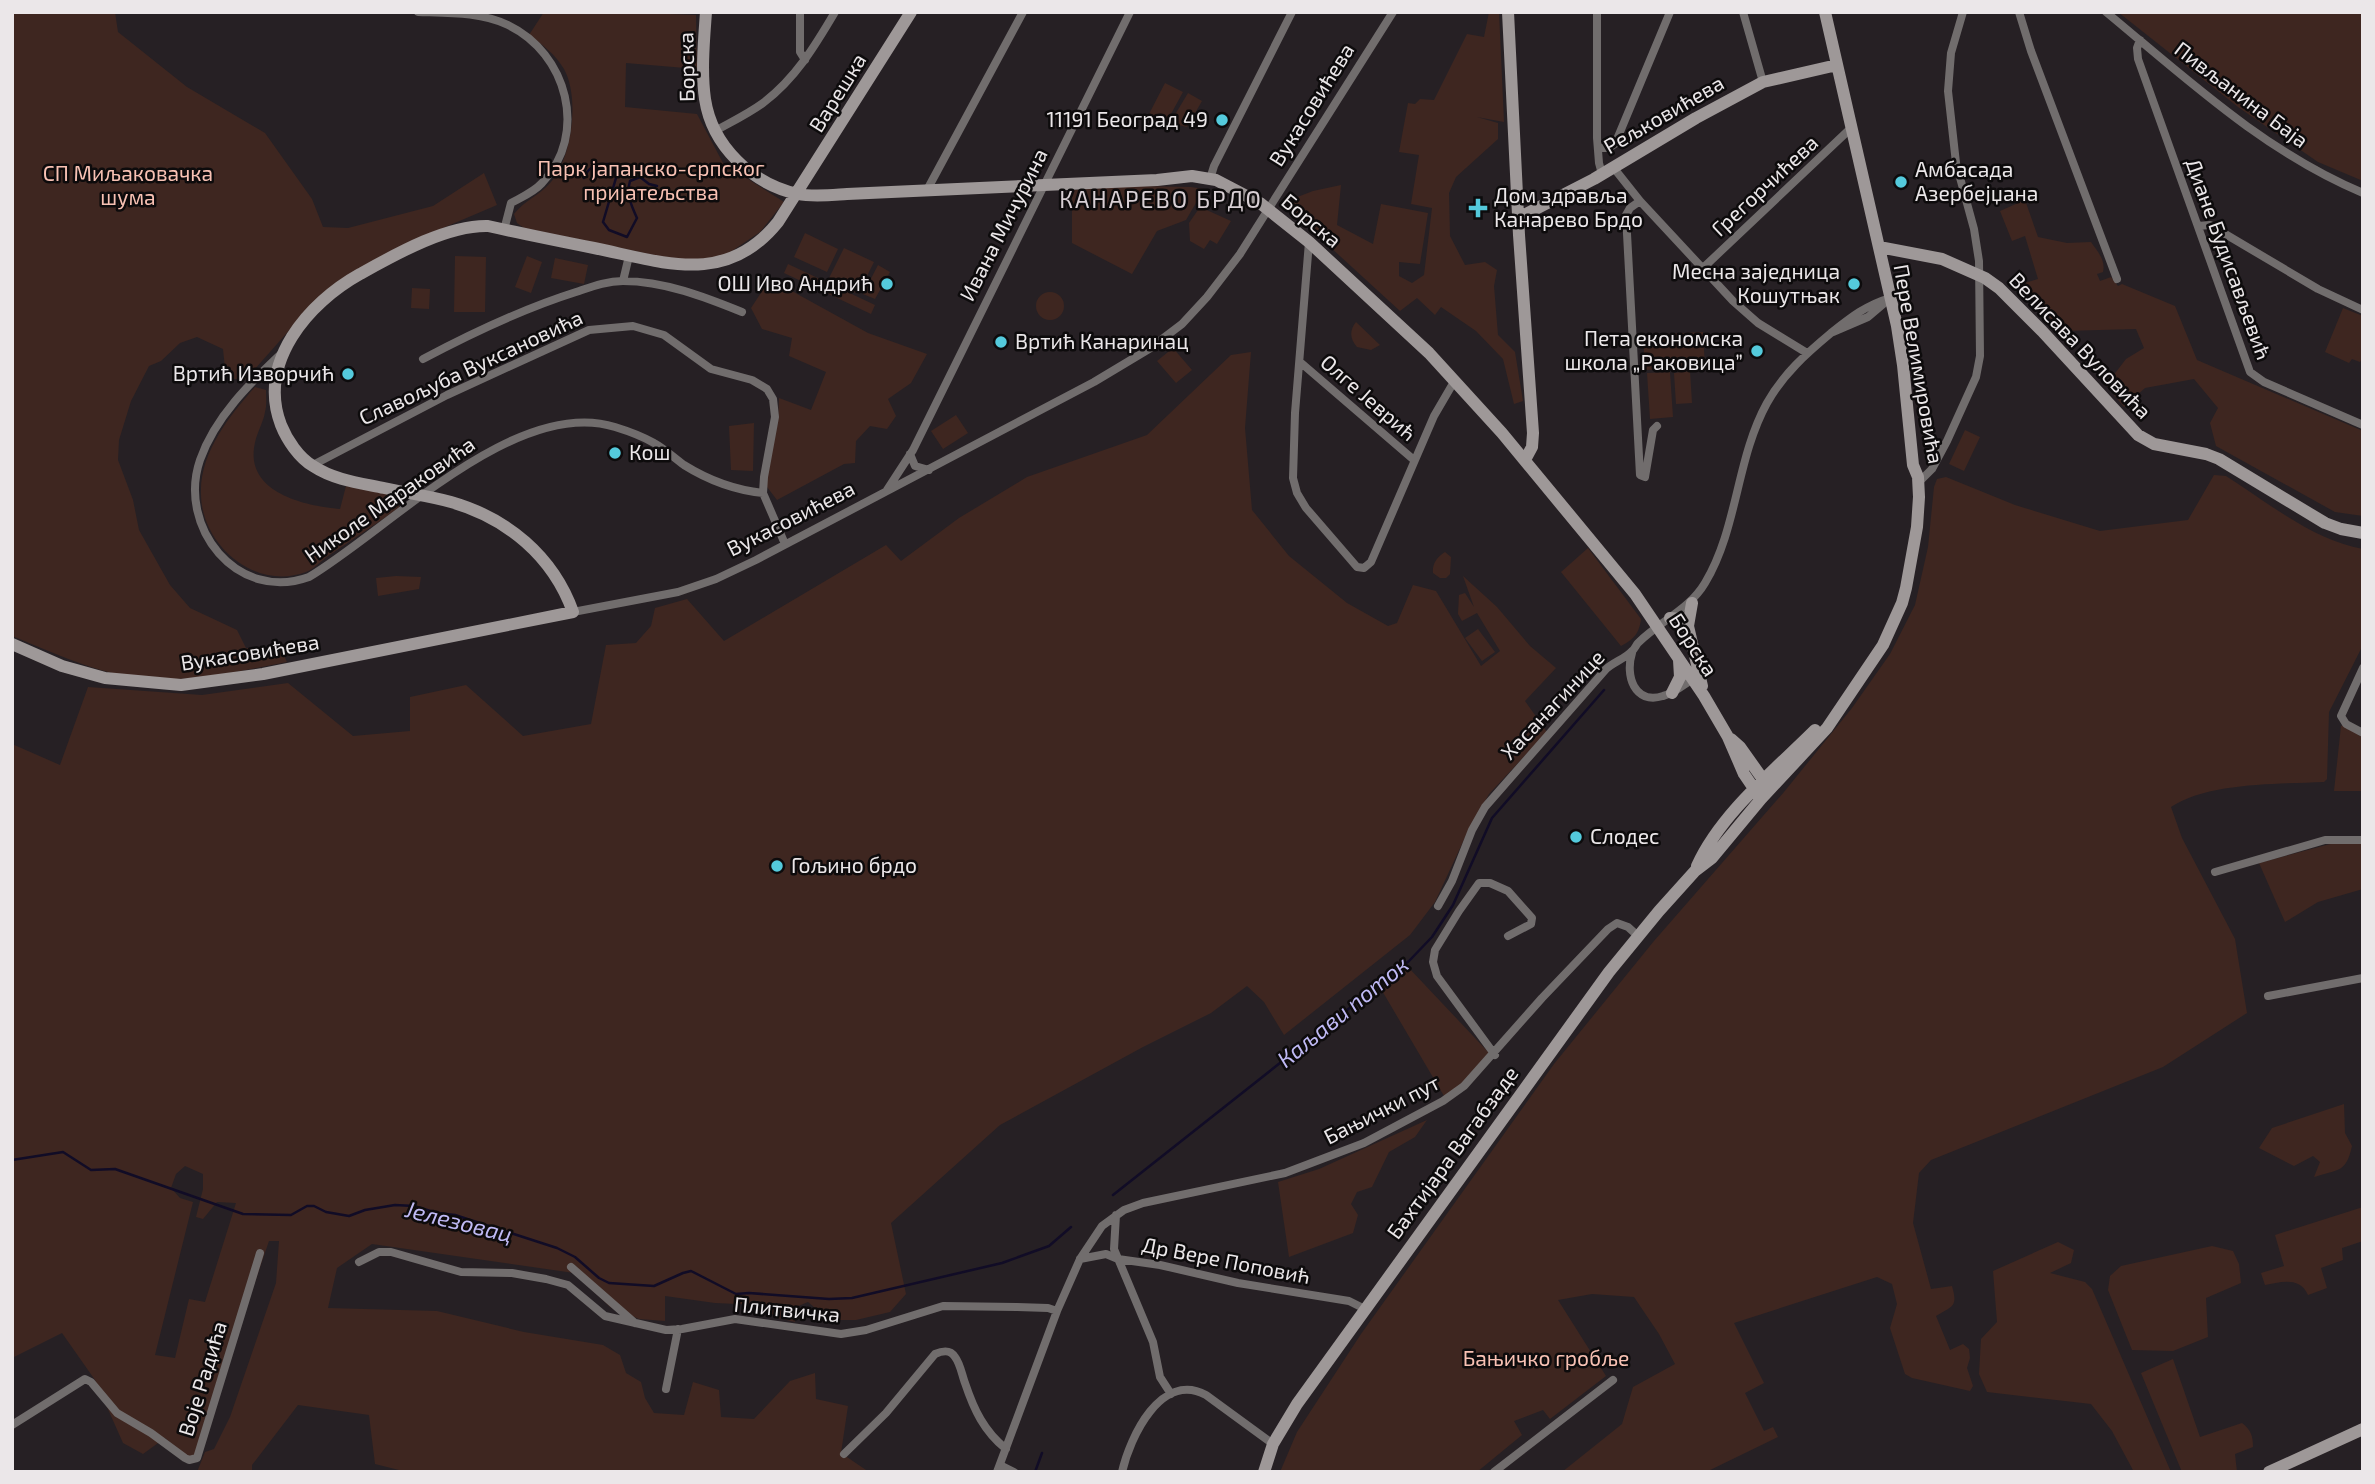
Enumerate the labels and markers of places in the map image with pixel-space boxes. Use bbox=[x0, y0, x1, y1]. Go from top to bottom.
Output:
place label: 11191 Београд 49 bbox=[1046, 106, 1208, 131]
marker: 11191 Београд 49 bbox=[1214, 112, 1230, 128]
place label: Амбасада Азербејџана bbox=[1915, 156, 2038, 206]
marker: Амбасада Азербејџана bbox=[1893, 174, 1909, 190]
place label: Дом здравља Канарево Брдо bbox=[1494, 182, 1643, 231]
marker: Дом здравља Канарево Брдо bbox=[1468, 198, 1488, 218]
place label: Месна заједница Кошутњак bbox=[1672, 258, 1840, 308]
place label: ОШ Иво Андрић bbox=[718, 270, 873, 295]
marker: ОШ Иво Андрић bbox=[879, 276, 895, 292]
marker: Месна заједница Кошутњак bbox=[1846, 276, 1862, 292]
place label: Пета економска школа „Раковица” bbox=[1565, 325, 1743, 374]
place label: Вртић Канаринац bbox=[1015, 328, 1189, 353]
marker: Вртић Канаринац bbox=[993, 334, 1009, 350]
marker: Пета економска школа „Раковица” bbox=[1749, 343, 1765, 359]
place label: Вртић Изворчић bbox=[173, 360, 334, 385]
marker: Вртић Изворчић bbox=[340, 366, 356, 382]
place label: Кош bbox=[629, 439, 670, 464]
marker: Кош bbox=[607, 445, 623, 461]
place label: Слодес bbox=[1590, 823, 1659, 848]
marker: Слодес bbox=[1568, 829, 1584, 845]
place label: Гољино брдо bbox=[791, 852, 917, 877]
marker: Гољино брдо bbox=[769, 858, 785, 874]

